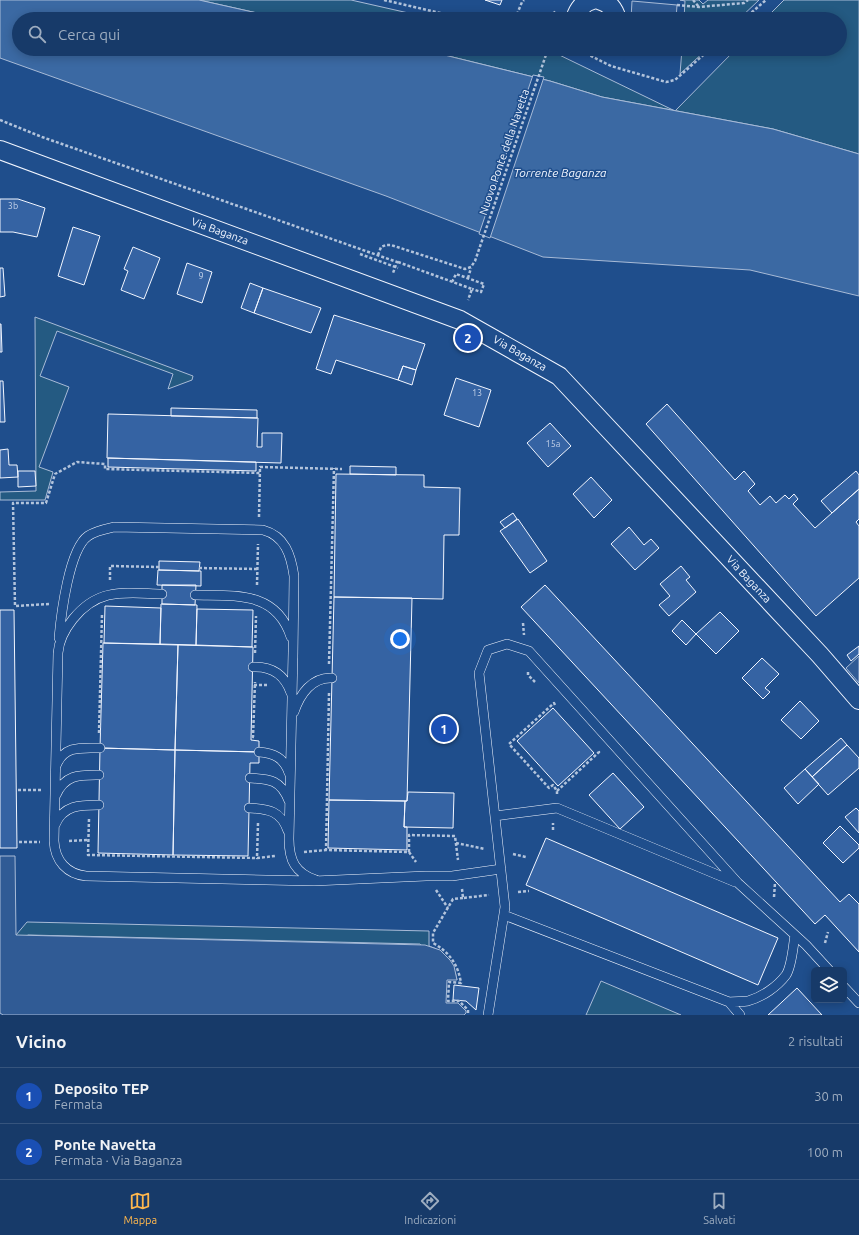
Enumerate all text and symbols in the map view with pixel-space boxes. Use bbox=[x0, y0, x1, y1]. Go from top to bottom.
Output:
search box bbox=[12, 12, 847, 56]
icon: search bbox=[26, 23, 48, 45]
text: Cerca qui bbox=[58, 26, 120, 43]
street label: Nuovo Ponte della Navetta bbox=[477, 87, 531, 217]
water label: Torrente Baganza bbox=[513, 166, 607, 179]
house number: 3b bbox=[8, 201, 18, 211]
street label: Via Baganza bbox=[190, 215, 250, 247]
house number: 9 bbox=[198, 271, 204, 281]
pin: 2 bbox=[455, 323, 481, 353]
street label: Via Baganza bbox=[491, 333, 549, 373]
house number: 13 bbox=[472, 388, 482, 398]
house number: 15a bbox=[546, 439, 560, 449]
street label: Via Baganza bbox=[724, 553, 774, 605]
your location bbox=[390, 629, 410, 649]
pin: 1 bbox=[431, 714, 457, 744]
map controls bbox=[811, 967, 847, 1003]
button: layers bbox=[811, 967, 847, 1003]
text: Vicino bbox=[16, 1032, 66, 1051]
text: 2 risultati bbox=[788, 1034, 843, 1048]
text: Deposito TEP bbox=[54, 1080, 149, 1097]
text: 1 bbox=[25, 1089, 33, 1103]
text: 30 m bbox=[814, 1089, 843, 1103]
text: Fermata bbox=[54, 1097, 103, 1111]
text: Ponte Navetta bbox=[54, 1136, 156, 1153]
text: 2 bbox=[25, 1145, 33, 1159]
text: 100 m bbox=[807, 1145, 843, 1159]
text: Fermata · Via Baganza bbox=[54, 1153, 182, 1167]
tab: Mappa bbox=[123, 1190, 157, 1226]
tab: Indicazioni bbox=[404, 1190, 456, 1226]
tab: Salvati bbox=[703, 1190, 736, 1226]

